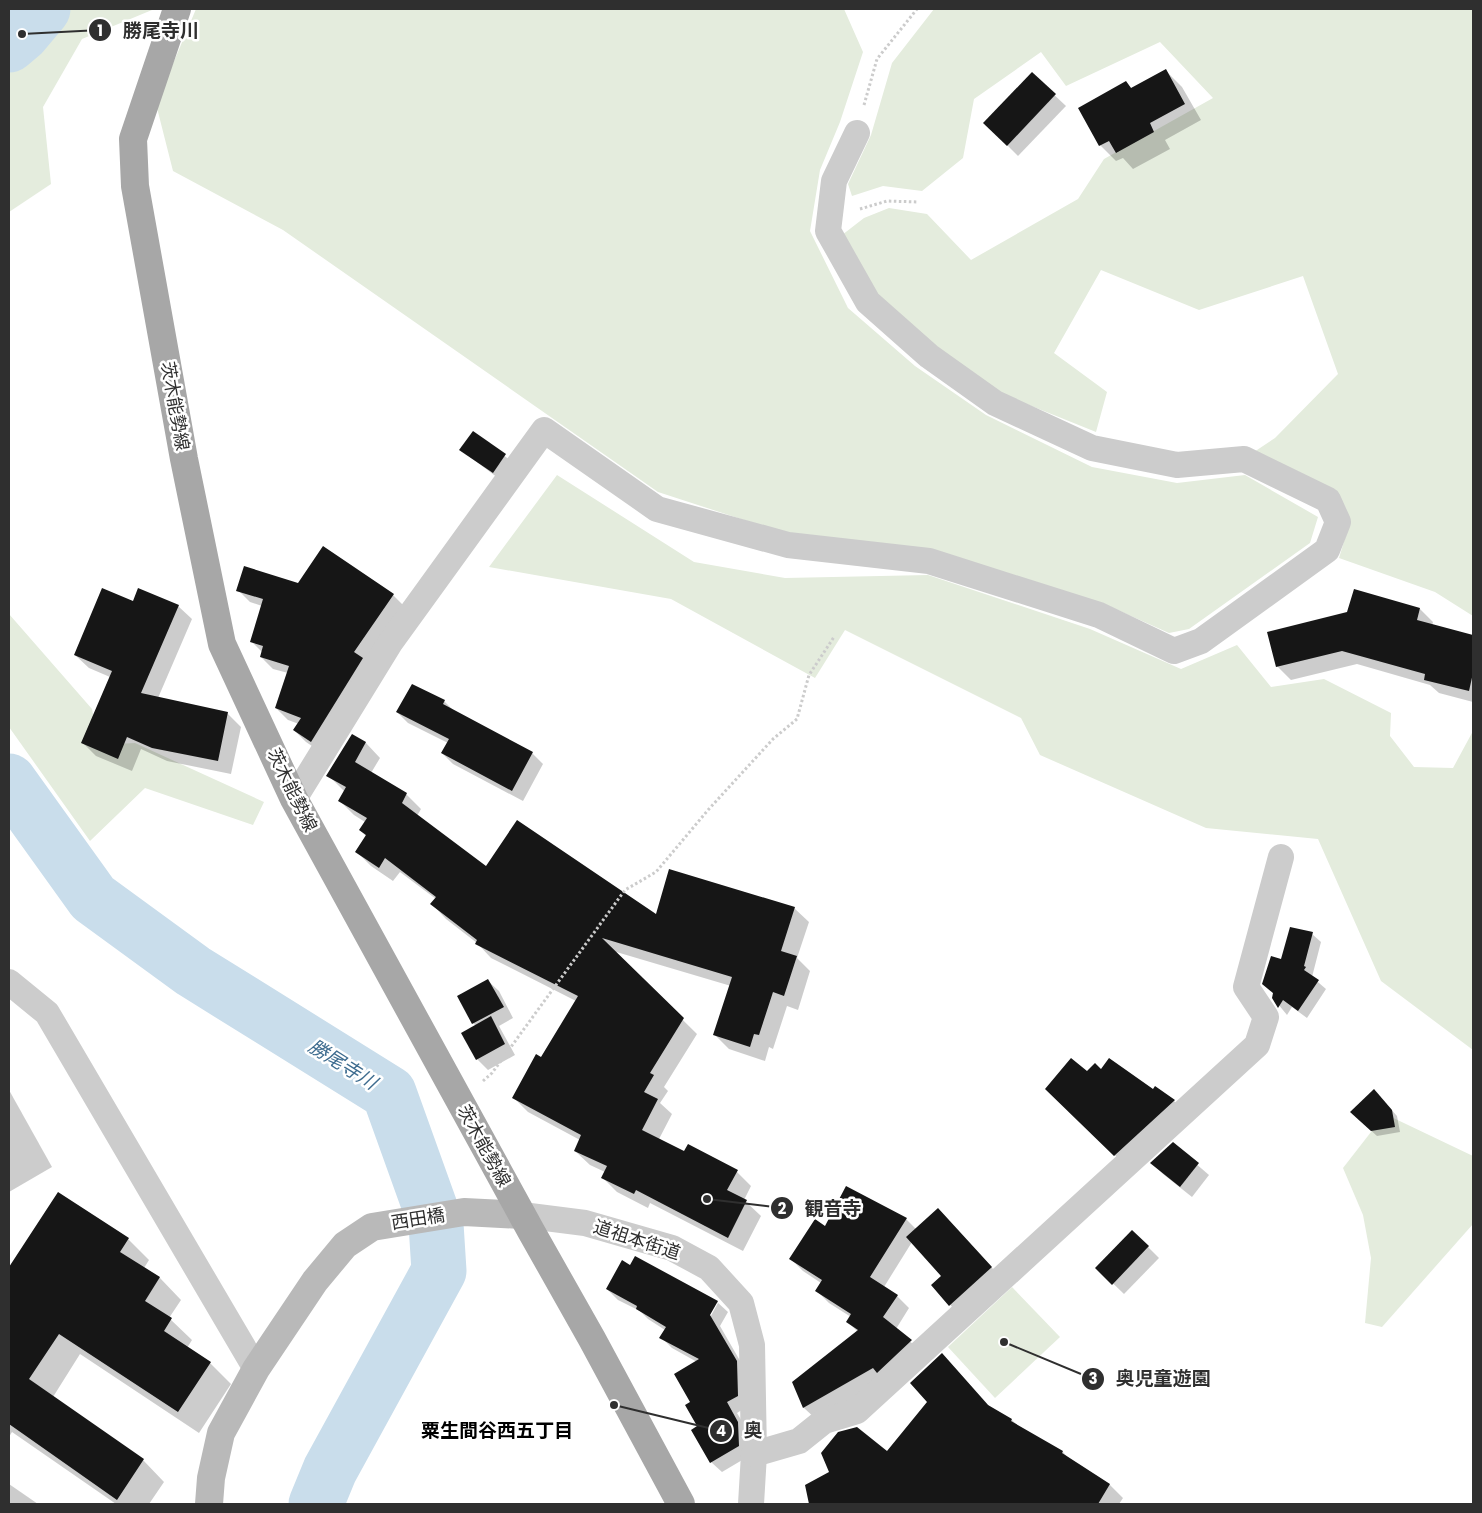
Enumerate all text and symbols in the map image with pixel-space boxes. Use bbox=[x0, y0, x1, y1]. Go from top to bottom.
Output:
callout: 勝尾寺川 bbox=[88, 13, 209, 47]
text: 勝尾寺川 bbox=[123, 17, 199, 44]
text: 1 bbox=[97, 20, 103, 41]
street label: 茨木能勢線 bbox=[155, 359, 196, 452]
street label: 茨木能勢線 bbox=[261, 744, 323, 836]
water label: 勝尾寺川 bbox=[303, 1033, 384, 1097]
street label: 茨木能勢線 bbox=[452, 1100, 517, 1191]
callout: 観音寺 bbox=[770, 1191, 872, 1225]
text: 観音寺 bbox=[804, 1195, 862, 1222]
text: 2 bbox=[778, 1198, 787, 1219]
street label: 西田橋 bbox=[389, 1202, 447, 1235]
street label: 道祖本街道 bbox=[590, 1214, 684, 1265]
callout: 奥児童遊園 bbox=[1080, 1362, 1220, 1396]
text: 奥児童遊園 bbox=[1115, 1365, 1211, 1392]
text: 3 bbox=[1088, 1368, 1098, 1389]
callout: 奥 bbox=[709, 1414, 773, 1448]
district label: 粟生間谷西五丁目 bbox=[421, 1417, 573, 1444]
text: 奥 bbox=[743, 1417, 763, 1444]
text: 4 bbox=[716, 1420, 726, 1441]

